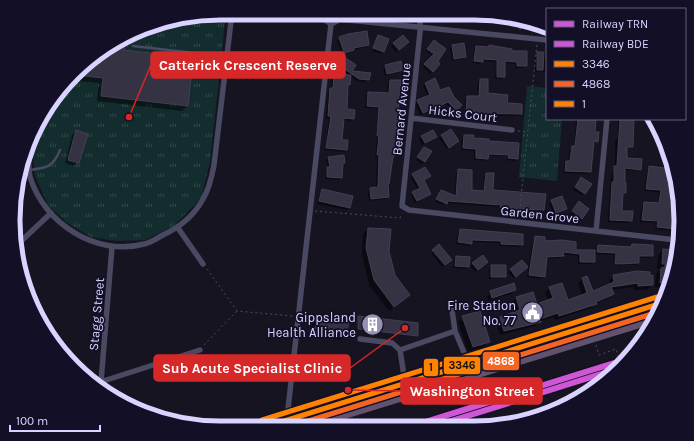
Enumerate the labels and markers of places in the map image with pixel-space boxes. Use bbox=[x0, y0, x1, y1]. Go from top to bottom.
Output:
callout: Catterick Crescent Reserve bbox=[151, 52, 345, 78]
place label: Fire Station No. 77 bbox=[447, 298, 516, 328]
public building icon: Fire Station No. 77 bbox=[519, 299, 545, 325]
place label: Gippsland Health Alliance bbox=[267, 310, 356, 340]
building icon: Gippsland Health Alliance bbox=[359, 311, 385, 337]
callout: Sub Acute Specialist Clinic bbox=[154, 355, 350, 381]
callout: Washington Street bbox=[401, 378, 542, 404]

